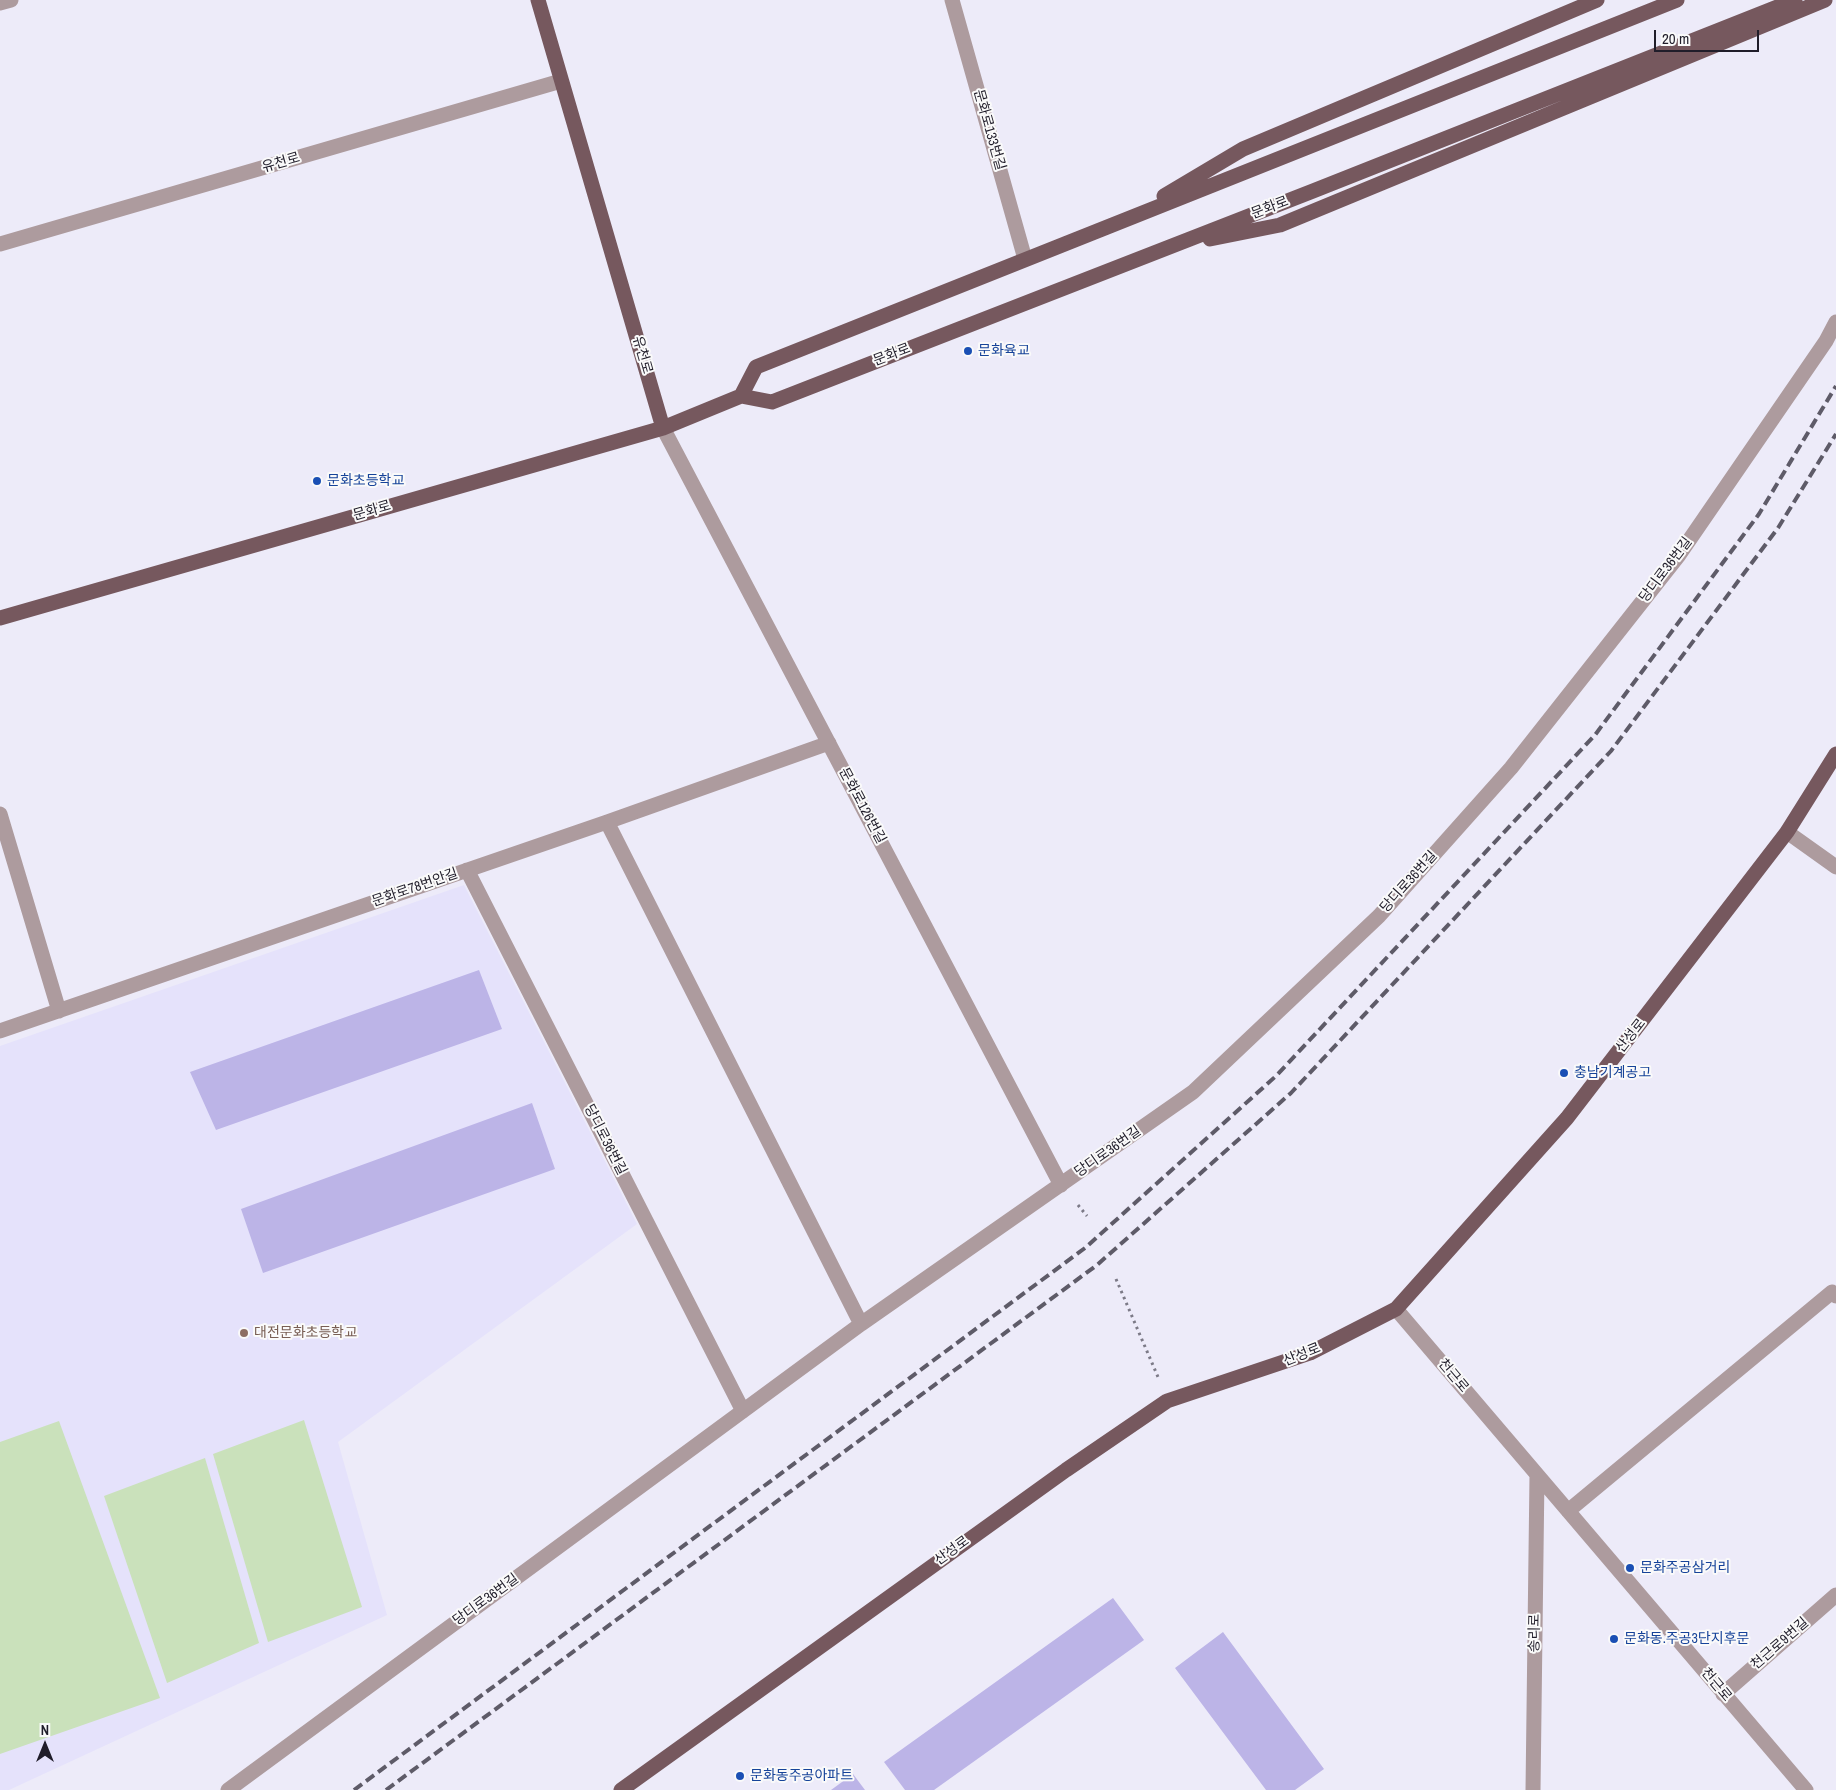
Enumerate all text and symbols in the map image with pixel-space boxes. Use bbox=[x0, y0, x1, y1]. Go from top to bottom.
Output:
scale bar bbox=[1656, 20, 1761, 52]
text: 20 m bbox=[1662, 28, 1689, 49]
street label: 문화로133번길 bbox=[969, 88, 1009, 172]
street label: 유천로 bbox=[260, 150, 302, 176]
street label: 문화로 bbox=[1249, 193, 1291, 223]
street label: 유천로 bbox=[629, 334, 655, 376]
street label: 문화로 bbox=[871, 340, 913, 370]
place label: 문화육교 bbox=[978, 343, 1030, 359]
marker: 문화육교 bbox=[962, 345, 974, 357]
place label: 문화초등학교 bbox=[327, 473, 404, 489]
marker: 문화초등학교 bbox=[311, 475, 323, 487]
street label: 문화로 bbox=[351, 498, 393, 524]
street label: 당디로36번길 bbox=[1636, 534, 1696, 606]
street label: 문화로126번길 bbox=[835, 765, 889, 847]
street label: 당디로36번길 bbox=[1377, 848, 1441, 916]
street label: 문화로78번안길 bbox=[370, 865, 460, 911]
street label: 산성로 bbox=[1612, 1016, 1650, 1056]
place label: 충남기계공고 bbox=[1574, 1065, 1651, 1081]
marker: 충남기계공고 bbox=[1558, 1067, 1570, 1079]
street label: 당디로36번길 bbox=[580, 1102, 630, 1178]
street label: 당디로36번길 bbox=[1072, 1123, 1144, 1181]
place label: 대전문화초등학교 bbox=[254, 1325, 357, 1341]
marker: 대전문화초등학교 bbox=[238, 1327, 250, 1339]
street label: 산성로 bbox=[1281, 1340, 1323, 1370]
street label: 천근로 bbox=[1434, 1356, 1472, 1396]
street label: 산성로 bbox=[931, 1533, 973, 1569]
place label: 문화주공삼거리 bbox=[1640, 1560, 1730, 1576]
marker: 문화주공삼거리 bbox=[1624, 1562, 1636, 1574]
street label: 당디로36번길 bbox=[450, 1571, 522, 1629]
street label: 송리로 bbox=[1526, 1614, 1544, 1652]
street label: 천근로9번길 bbox=[1748, 1614, 1812, 1674]
place label: 문화동.주공3단지후문 bbox=[1624, 1631, 1749, 1647]
marker: 문화동.주공3단지후문 bbox=[1608, 1633, 1620, 1645]
street label: 천근로 bbox=[1697, 1665, 1735, 1705]
north arrow bbox=[20, 1720, 70, 1770]
text: N bbox=[41, 1721, 49, 1739]
place label: 문화동주공아파트 bbox=[750, 1768, 853, 1784]
marker: 문화동주공아파트 bbox=[734, 1770, 746, 1782]

